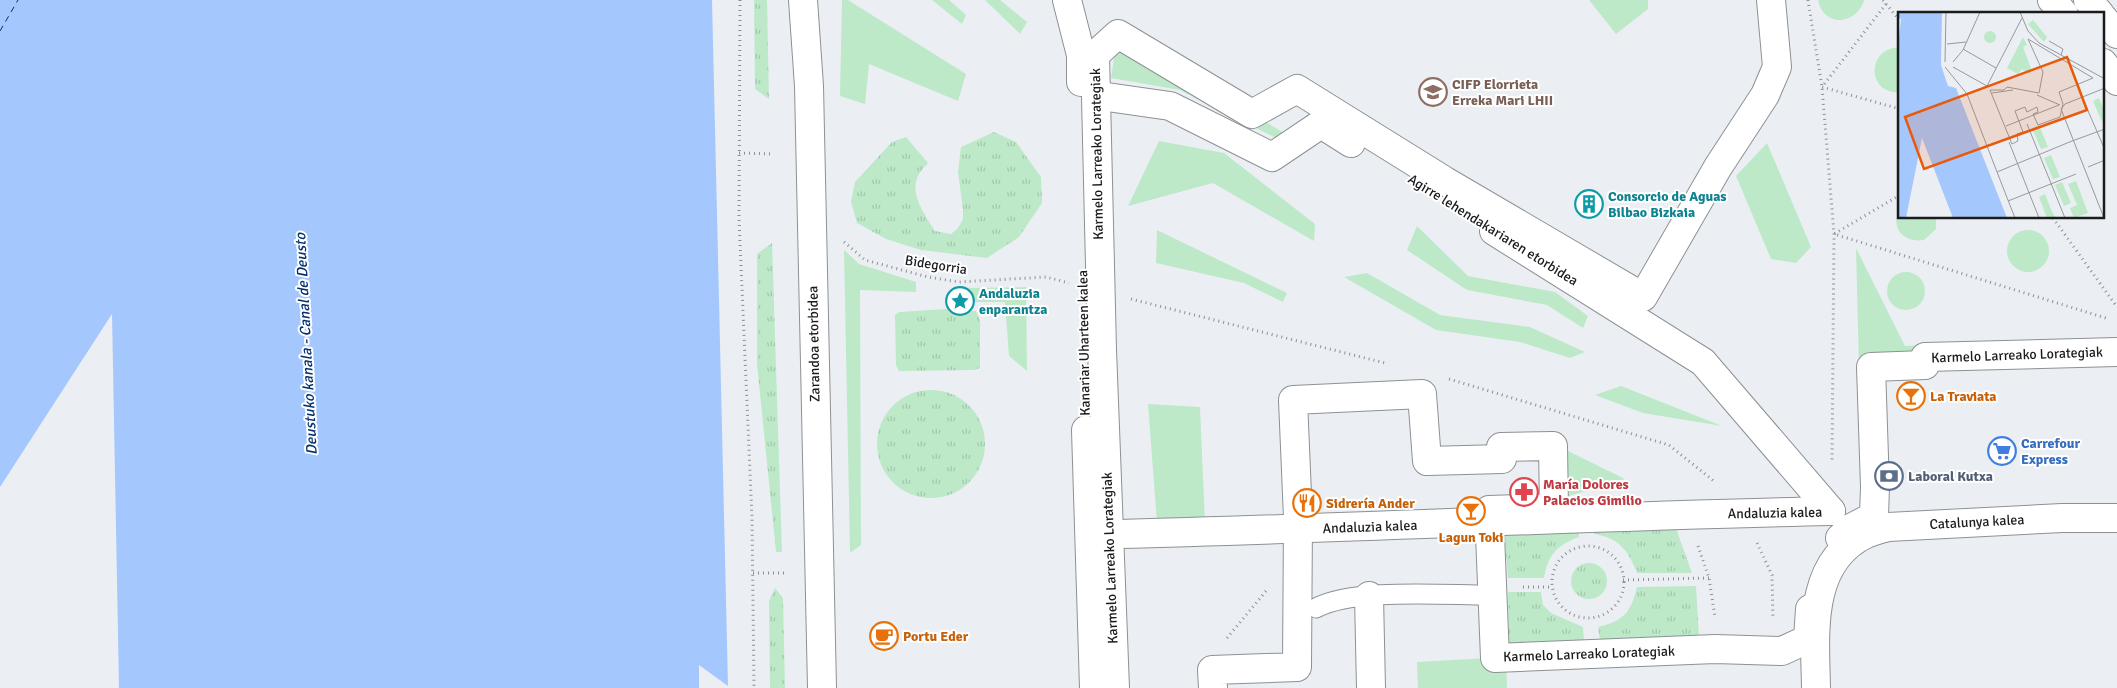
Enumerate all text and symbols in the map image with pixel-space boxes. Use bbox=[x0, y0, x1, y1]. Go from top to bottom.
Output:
inset map bbox=[1898, 12, 2104, 219]
street label: Karmelo Larreako Lorategiak bbox=[1087, 68, 1107, 240]
place label: CIFP Elorrieta Erreka Mari LHII bbox=[1452, 76, 1553, 109]
school or university icon: CIFP Elorrieta Erreka Mari LHII bbox=[1418, 77, 1448, 107]
street label: Agirre lehendakariaren etorbidea bbox=[1405, 170, 1581, 290]
place label: Consorcio de Aguas Bilbao Bizkaia bbox=[1608, 188, 1727, 221]
building icon: Consorcio de Aguas Bilbao Bizkaia bbox=[1574, 189, 1604, 219]
water label: Deustuko kanala - Canal de Deusto bbox=[291, 231, 321, 455]
street label: Bidegorria bbox=[904, 252, 968, 278]
street label: Kanariar Uharteen kalea bbox=[1074, 270, 1094, 416]
place label: Andaluzia enparantza bbox=[979, 285, 1048, 318]
street label: Zarandoa etorbidea bbox=[804, 286, 824, 402]
place icon: Andaluzia enparantza bbox=[945, 286, 975, 316]
street label: Karmelo Larreako Lorategiak bbox=[1931, 344, 2103, 366]
bar icon: La Traviata bbox=[1896, 381, 1926, 411]
place label: La Traviata bbox=[1930, 388, 1997, 405]
place label: Carrefour Express bbox=[2021, 435, 2081, 468]
supermarket icon: Carrefour Express bbox=[1987, 436, 2017, 466]
bank icon: Laboral Kutxa bbox=[1874, 461, 1904, 491]
place label: Laboral Kutxa bbox=[1908, 468, 1993, 485]
street label: Karmelo Larreako Lorategiak bbox=[1099, 472, 1121, 644]
place label: María Dolores Palacios Gimilio bbox=[1543, 476, 1642, 509]
pharmacy icon: María Dolores Palacios Gimilio bbox=[1509, 477, 1539, 507]
restaurant icon: Sidrería Ander bbox=[1292, 488, 1322, 518]
place label: Sidrería Ander bbox=[1326, 495, 1415, 512]
bar icon: Lagun Toki bbox=[1456, 496, 1486, 526]
street label: Andaluzia kalea bbox=[1727, 504, 1823, 522]
street label: Catalunya kalea bbox=[1929, 511, 2025, 533]
street label: Andaluzia kalea bbox=[1322, 517, 1418, 537]
place label: Lagun Toki bbox=[1438, 529, 1504, 546]
cafe icon: Portu Eder bbox=[869, 621, 899, 651]
place label: Portu Eder bbox=[903, 628, 969, 645]
street label: Karmelo Larreako Lorategiak bbox=[1503, 643, 1675, 665]

